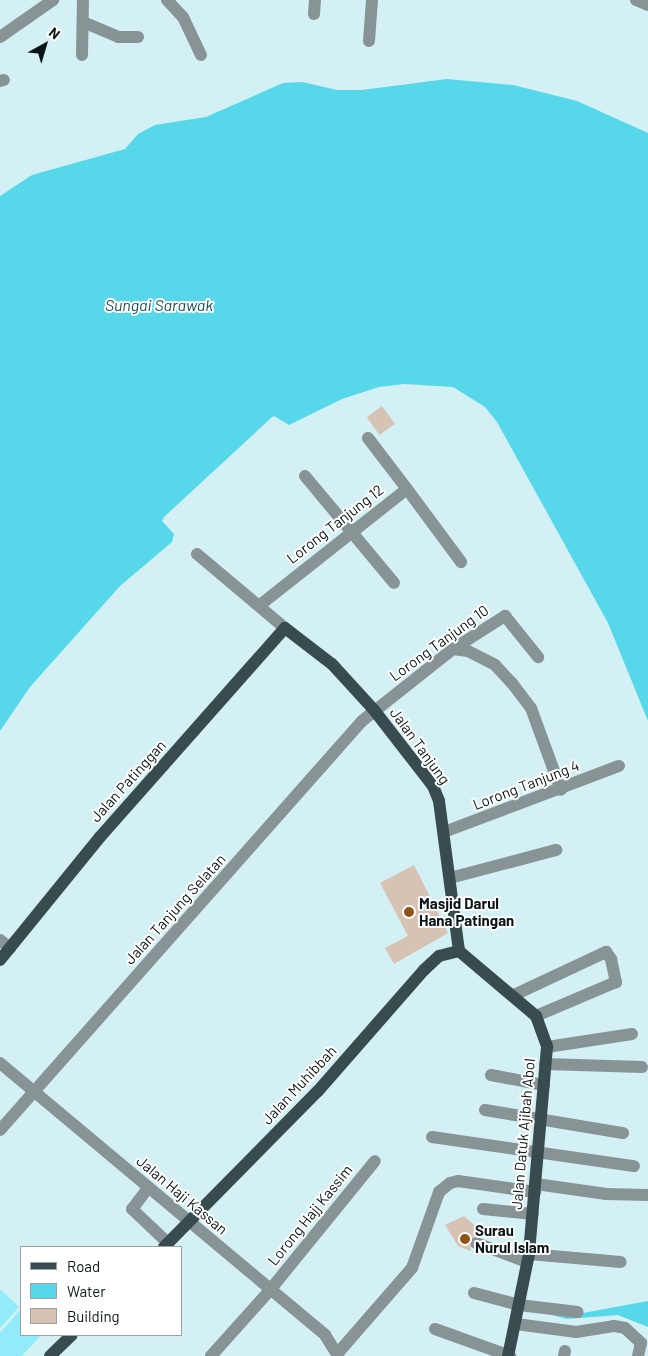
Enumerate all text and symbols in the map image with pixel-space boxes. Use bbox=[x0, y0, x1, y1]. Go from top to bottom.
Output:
north arrow bbox=[20, 20, 70, 70]
text: N bbox=[46, 23, 64, 42]
water label: Sungai Sarawak bbox=[105, 295, 213, 315]
street label: Lorong Tanjung 12 bbox=[283, 481, 387, 567]
street label: Lorong Tanjung 10 bbox=[386, 601, 492, 685]
street label: Jalan Tanjung bbox=[386, 704, 454, 788]
street label: Jalan Patinggan bbox=[86, 736, 170, 826]
street label: Lorong Tanjung 4 bbox=[470, 756, 582, 814]
street label: Jalan Tanjung Selatan bbox=[121, 850, 229, 968]
place label: Masjid Darul Hana Patingan bbox=[419, 894, 514, 929]
marker: Masjid Darul Hana Patingan bbox=[403, 906, 415, 918]
street label: Jalan Muhibbah bbox=[258, 1042, 340, 1128]
street label: Jalan Datuk Ajibah Abol bbox=[507, 1058, 539, 1210]
street label: Jalan Haji Kassan bbox=[133, 1152, 231, 1238]
street label: Lorong Hajj Kassim bbox=[264, 1161, 356, 1269]
place label: Surau Nurul Islam bbox=[475, 1221, 549, 1256]
marker: Surau Nurul Islam bbox=[459, 1233, 471, 1245]
legend bbox=[20, 1246, 182, 1336]
text: Road bbox=[67, 1257, 100, 1275]
text: Water bbox=[67, 1282, 106, 1300]
text: Building bbox=[67, 1307, 120, 1325]

